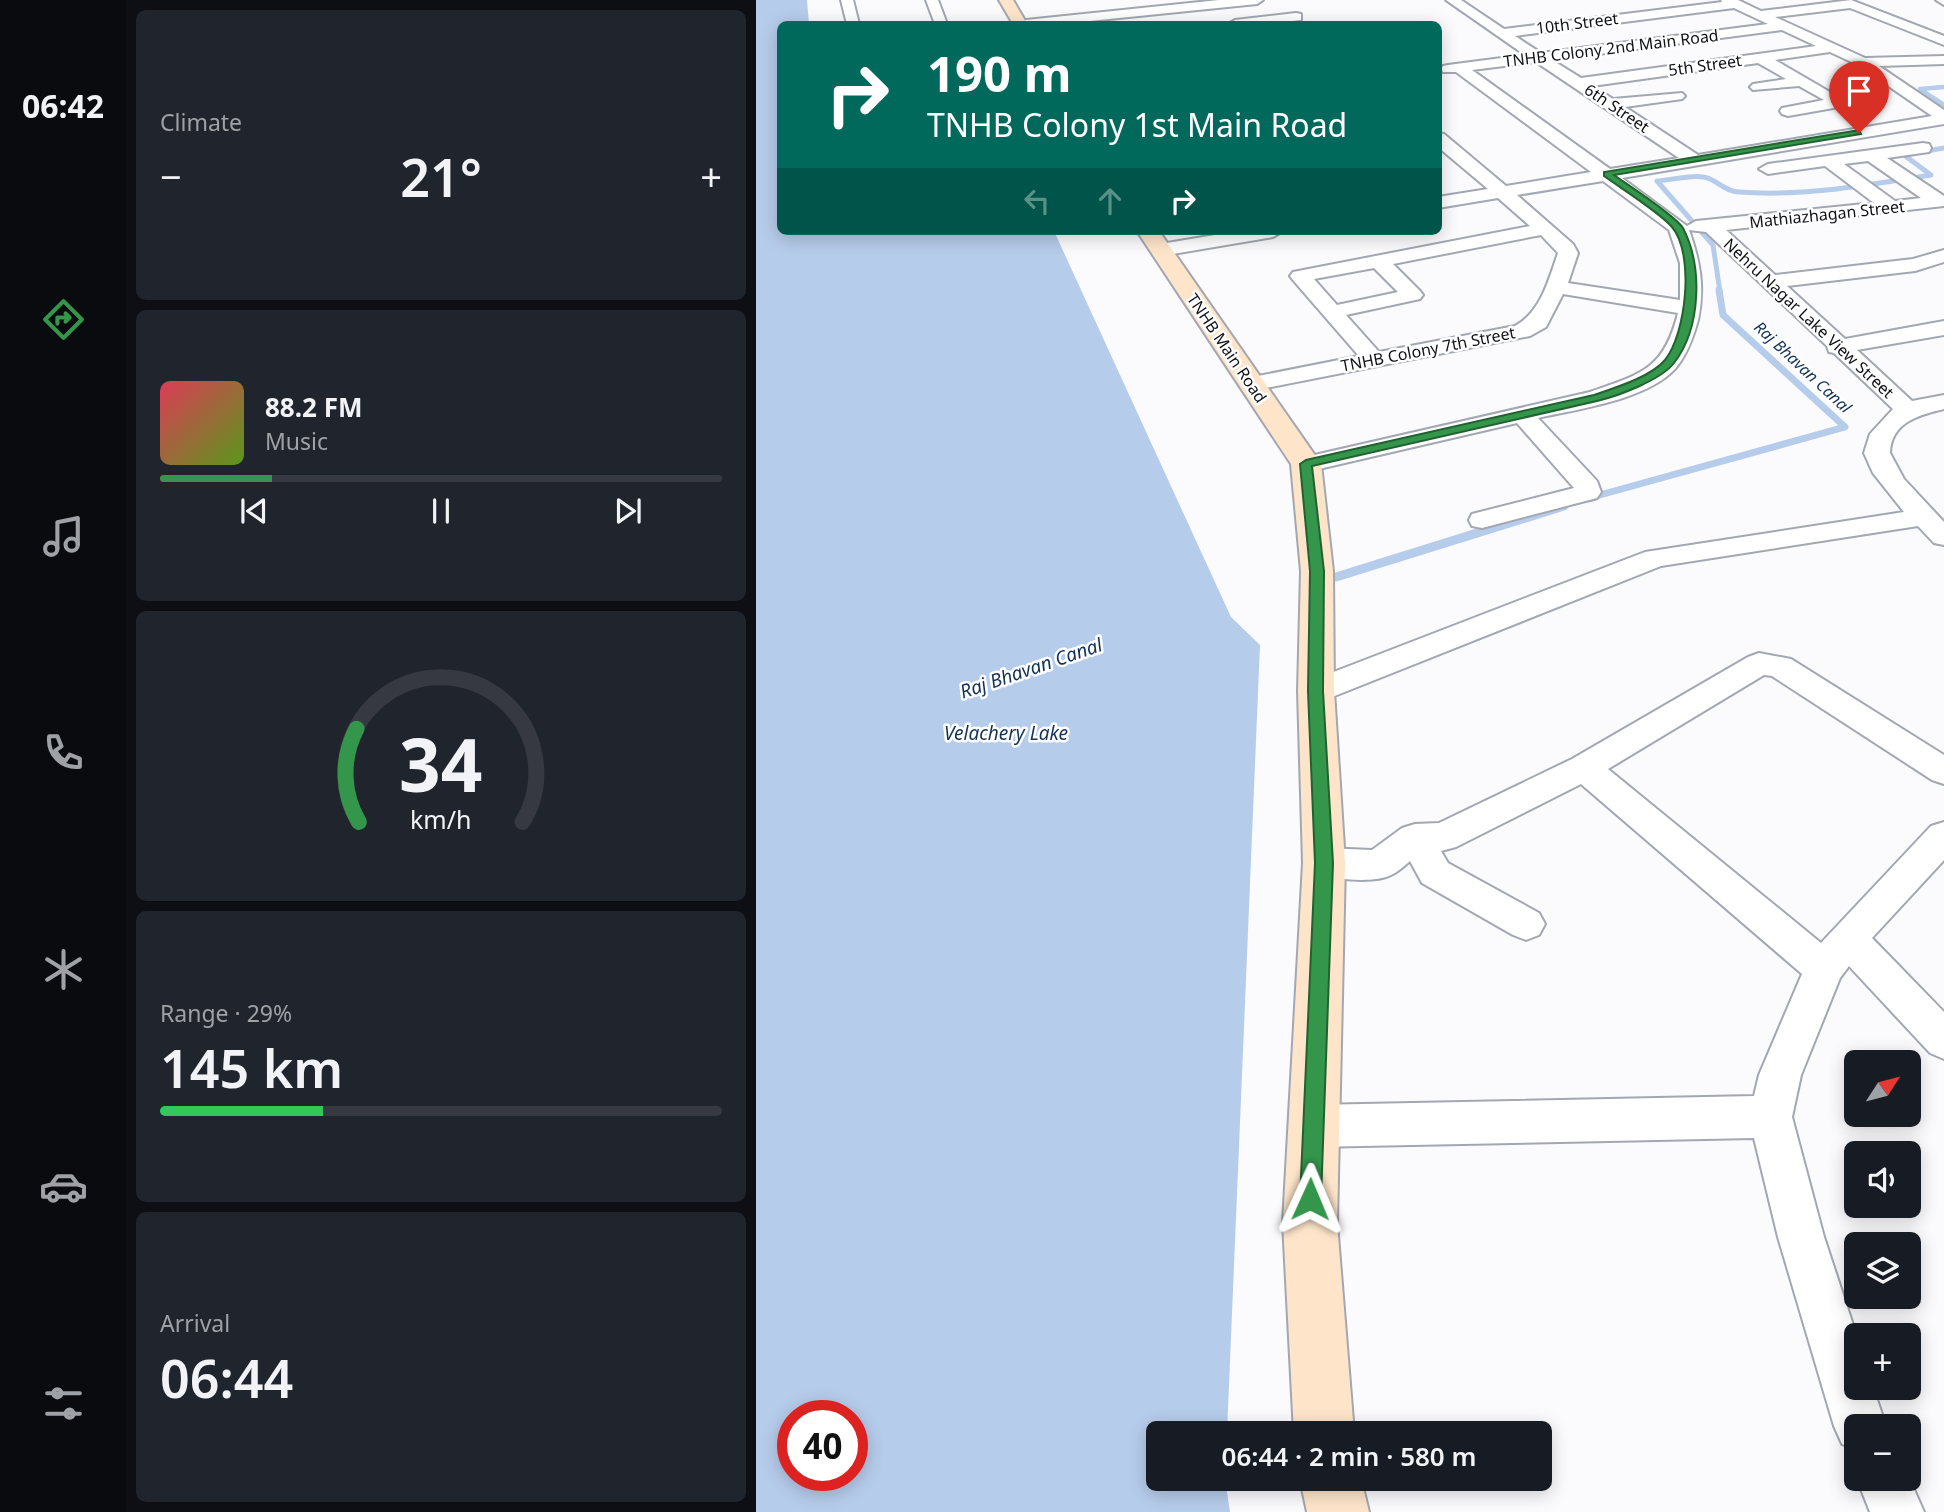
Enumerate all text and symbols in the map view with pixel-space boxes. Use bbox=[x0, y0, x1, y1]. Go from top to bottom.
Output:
street label: 10th Street bbox=[1535, 7, 1620, 39]
street label: TNHB Colony 2nd Main Road bbox=[1502, 24, 1720, 72]
text: 190 m bbox=[927, 40, 1072, 106]
icon: right bbox=[812, 49, 903, 140]
street label: 5th Street bbox=[1667, 49, 1743, 81]
pin bbox=[1829, 61, 1889, 133]
icon: arrive bbox=[1840, 72, 1878, 110]
street label: 6th Street bbox=[1580, 78, 1654, 138]
text: 06:42 bbox=[22, 84, 104, 127]
text: TNHB Colony 1st Main Road bbox=[927, 103, 1347, 146]
text: Climate bbox=[160, 106, 242, 138]
text: 21° bbox=[400, 141, 482, 212]
text: − bbox=[160, 150, 182, 202]
text: + bbox=[700, 150, 722, 202]
icon: left bbox=[1018, 182, 1056, 220]
icon: ahead bbox=[1091, 182, 1129, 220]
icon: right bbox=[1164, 182, 1202, 220]
street label: Mathiazhagan Street bbox=[1748, 195, 1906, 233]
street label: Nehru Nagar Lake View Street bbox=[1719, 233, 1899, 403]
street label: TNHB Main Road bbox=[1182, 289, 1272, 407]
icon: directions bbox=[39, 295, 88, 344]
water label: Raj Bhavan Canal bbox=[1750, 316, 1857, 418]
street label: TNHB Colony 7th Street bbox=[1339, 321, 1517, 377]
text: 88.2 FM bbox=[265, 389, 362, 425]
text: Music bbox=[265, 425, 328, 457]
icon: previous bbox=[235, 492, 273, 530]
icon: pause bbox=[422, 492, 460, 530]
icon: next bbox=[609, 492, 647, 530]
icon: music bbox=[39, 512, 88, 561]
water label: Raj Bhavan Canal bbox=[956, 631, 1107, 705]
text: 34 bbox=[399, 714, 483, 813]
water label: Velachery Lake bbox=[944, 720, 1068, 746]
icon: phone bbox=[39, 728, 88, 777]
text: km/h bbox=[410, 802, 472, 836]
icon: climate bbox=[39, 945, 88, 994]
text: Range · 29% bbox=[160, 997, 292, 1029]
text: 145 km bbox=[160, 1032, 343, 1103]
north arrow bbox=[1844, 1050, 1922, 1127]
map controls bbox=[1844, 1050, 1921, 1491]
button: sound bbox=[1844, 1141, 1921, 1218]
icon: car bbox=[39, 1162, 88, 1211]
position arrow bbox=[1273, 1162, 1347, 1236]
button: layers bbox=[1844, 1232, 1921, 1309]
text: Arrival bbox=[160, 1307, 230, 1339]
button: + bbox=[1844, 1323, 1921, 1400]
text: 06:44 bbox=[160, 1342, 293, 1413]
icon: filters bbox=[39, 1379, 88, 1428]
speed limit sign: 40 bbox=[777, 1400, 868, 1491]
button: − bbox=[1844, 1414, 1921, 1491]
text: 06:44 · 2 min · 580 m bbox=[1222, 1438, 1476, 1474]

